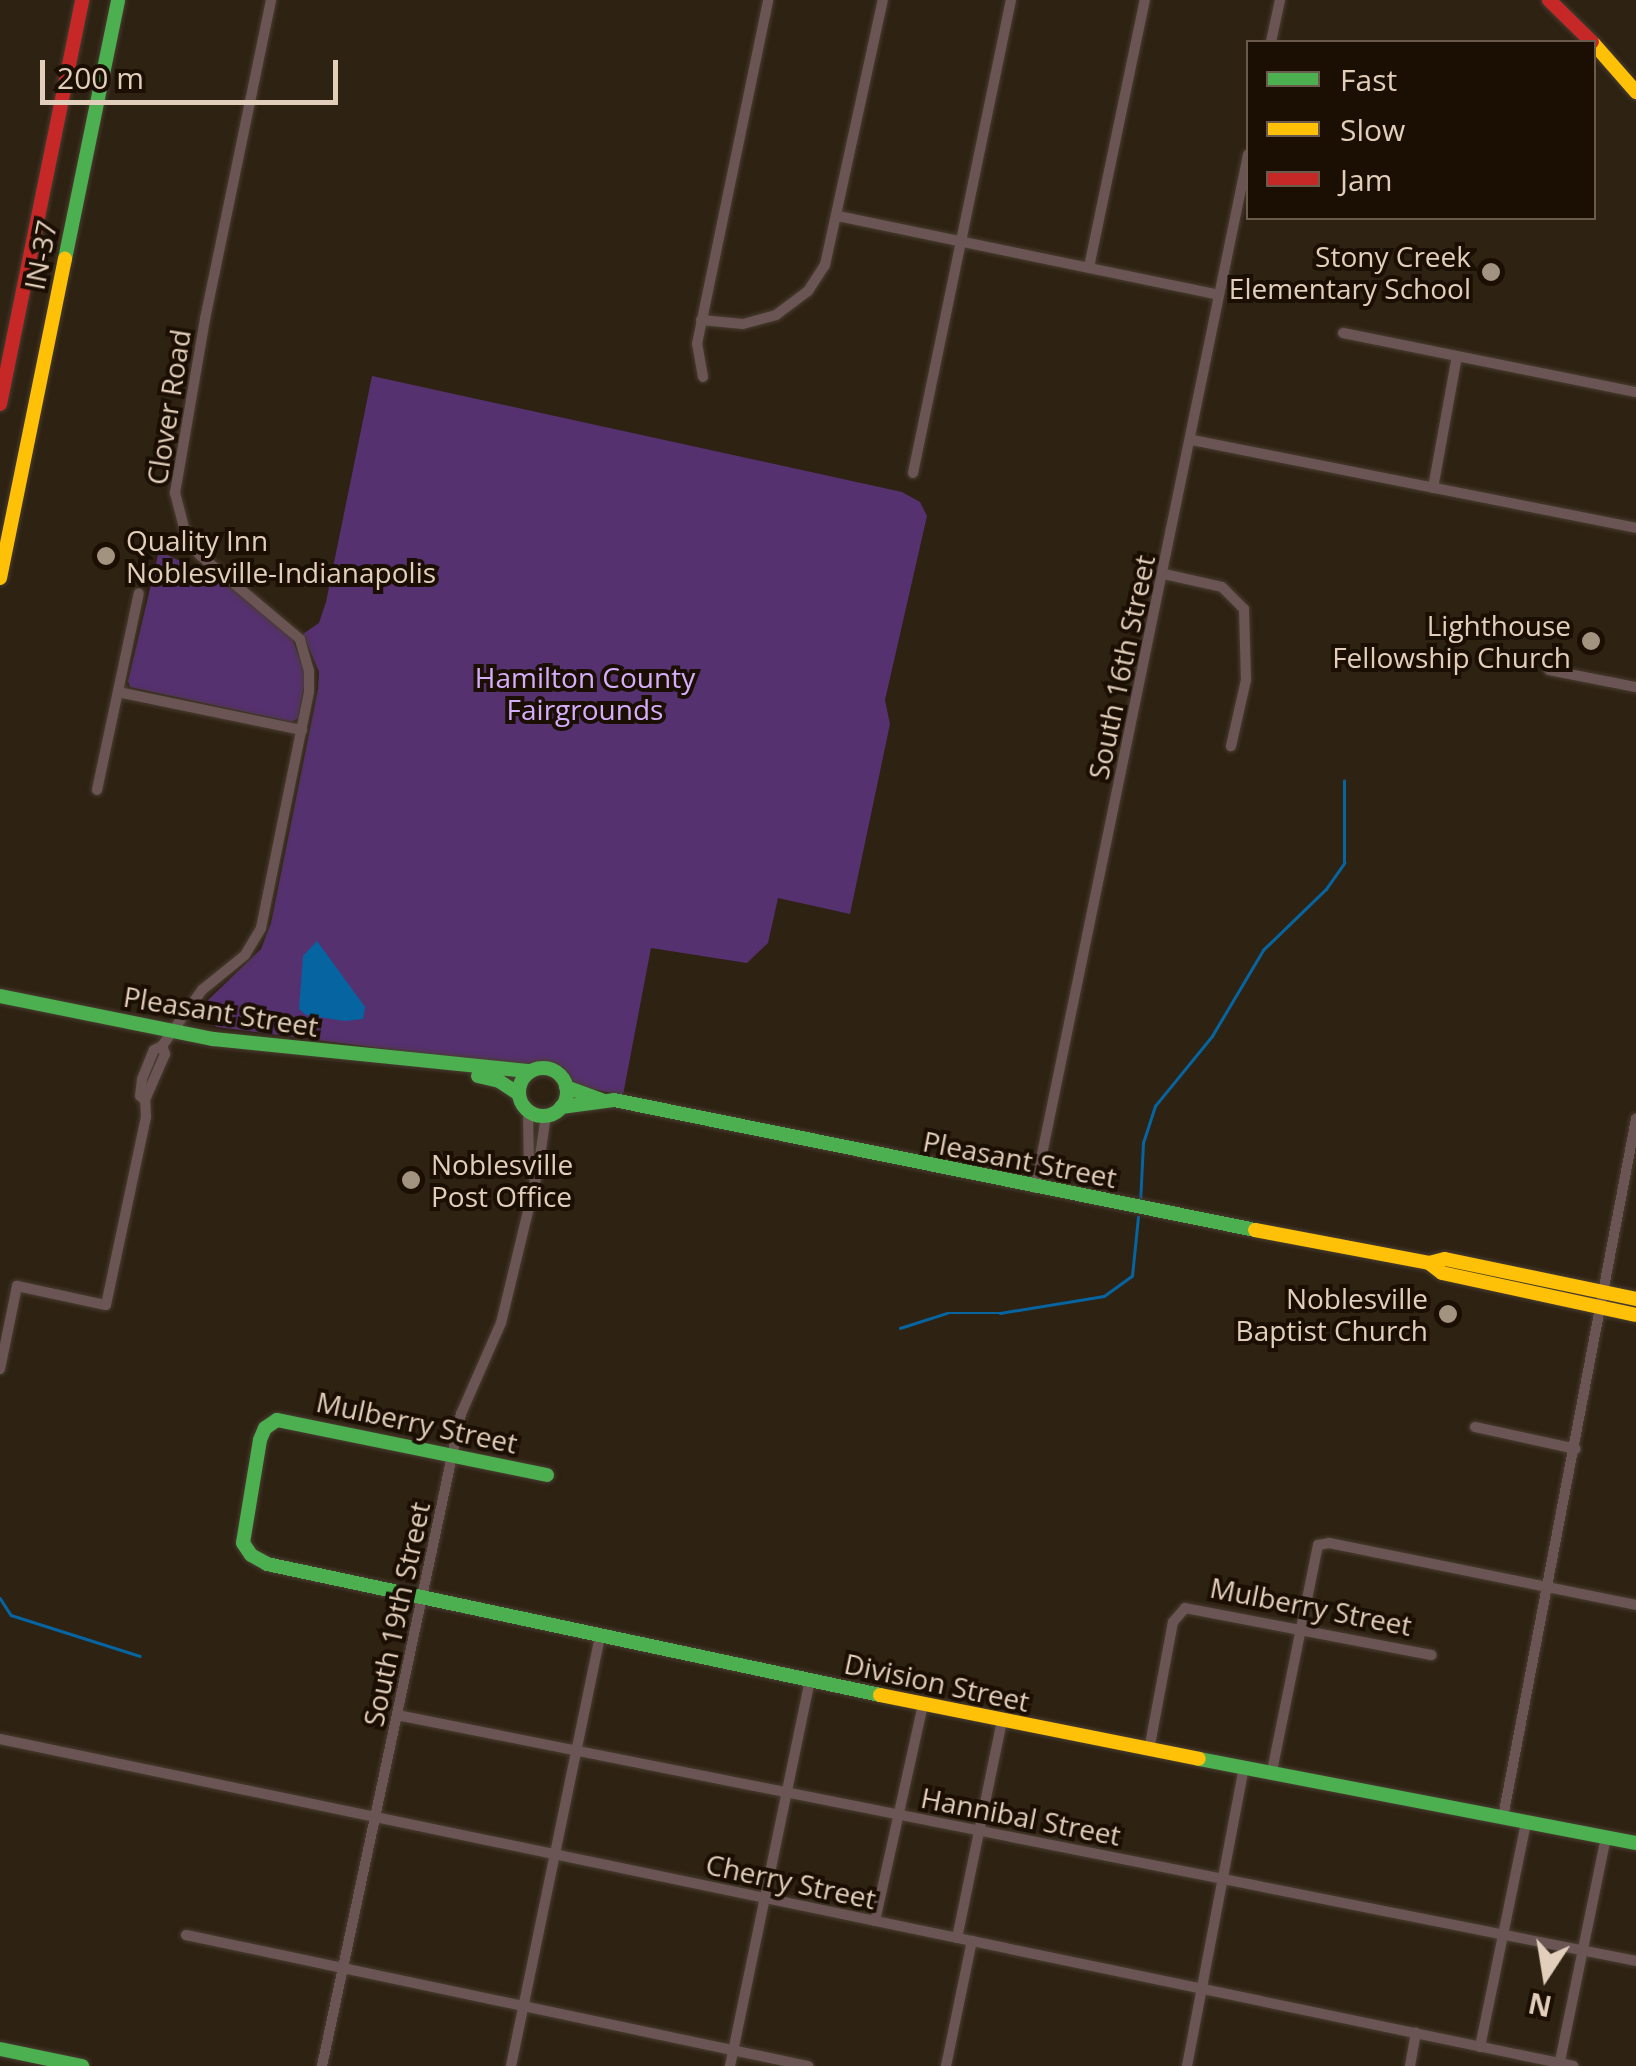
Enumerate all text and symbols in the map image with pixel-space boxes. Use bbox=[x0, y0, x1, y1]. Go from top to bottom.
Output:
scale bar bbox=[45, 40, 342, 102]
legend bbox=[1246, 40, 1596, 220]
text: 200 m bbox=[57, 57, 144, 98]
text: Fast bbox=[1340, 59, 1397, 100]
text: Slow bbox=[1340, 109, 1405, 150]
text: Jam bbox=[1340, 159, 1393, 200]
street label: IN-37 bbox=[17, 217, 63, 293]
place label: Stony Creek Elementary School bbox=[1229, 239, 1471, 305]
marker: Stony Creek Elementary School bbox=[1480, 261, 1502, 283]
street label: Clover Road bbox=[139, 327, 197, 487]
place label: Quality Inn Noblesville-Indianapolis bbox=[126, 523, 436, 589]
marker: Quality Inn Noblesville-Indianapolis bbox=[95, 545, 117, 567]
street label: South 16th Street bbox=[1081, 552, 1161, 782]
place label: Lighthouse Fellowship Church bbox=[1332, 608, 1571, 674]
marker: Lighthouse Fellowship Church bbox=[1580, 630, 1602, 652]
park label: Hamilton County Fairgrounds bbox=[475, 660, 695, 726]
street label: Pleasant Street bbox=[121, 979, 321, 1043]
street label: Pleasant Street bbox=[920, 1124, 1120, 1194]
place label: Noblesville Post Office bbox=[431, 1147, 573, 1213]
marker: Noblesville Post Office bbox=[400, 1169, 422, 1191]
place label: Noblesville Baptist Church bbox=[1236, 1281, 1428, 1347]
marker: Noblesville Baptist Church bbox=[1437, 1303, 1459, 1325]
street label: Mulberry Street bbox=[313, 1384, 521, 1460]
street label: South 19th Street bbox=[356, 1499, 436, 1729]
street label: Mulberry Street bbox=[1207, 1570, 1415, 1642]
street label: Division Street bbox=[841, 1646, 1033, 1718]
street label: Hannibal Street bbox=[918, 1780, 1124, 1852]
street label: Cherry Street bbox=[703, 1847, 879, 1915]
north arrow bbox=[1496, 1926, 1596, 2026]
text: N bbox=[1525, 1984, 1555, 2026]

